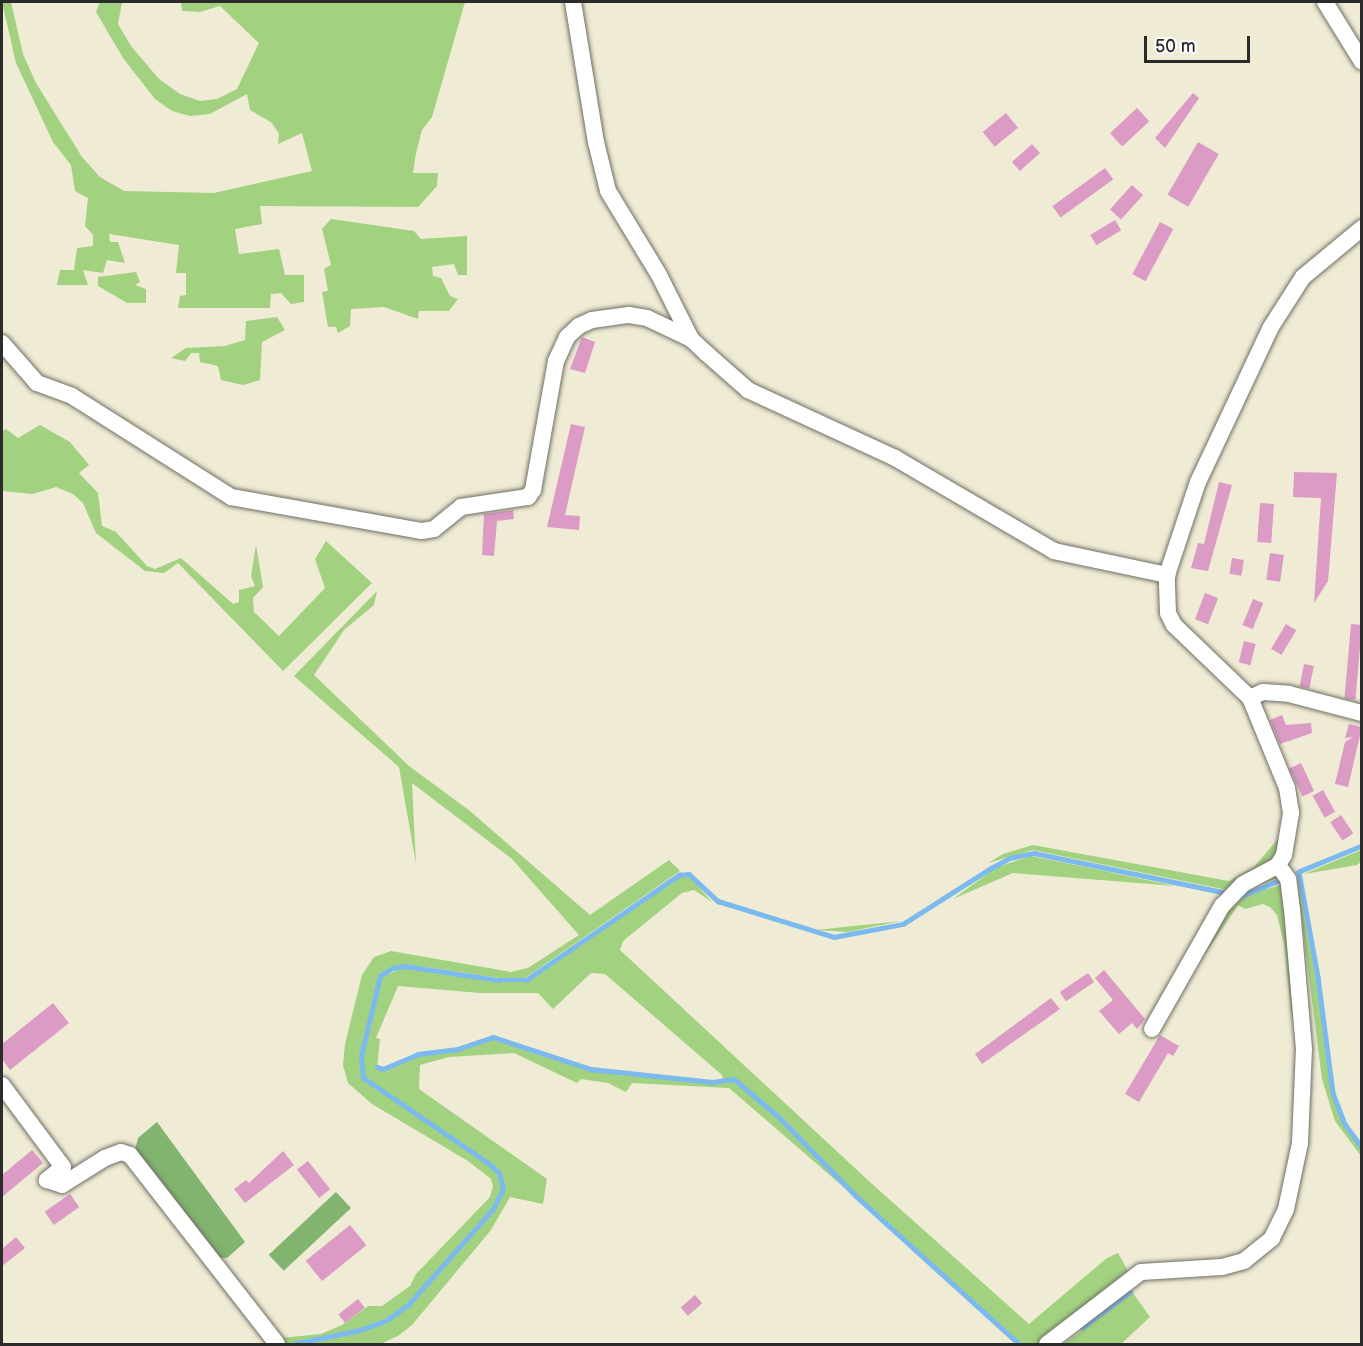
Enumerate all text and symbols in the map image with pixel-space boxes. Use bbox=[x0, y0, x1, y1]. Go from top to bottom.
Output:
scale bar bbox=[1147, 24, 1254, 62]
text: 50 m bbox=[1155, 36, 1196, 57]

